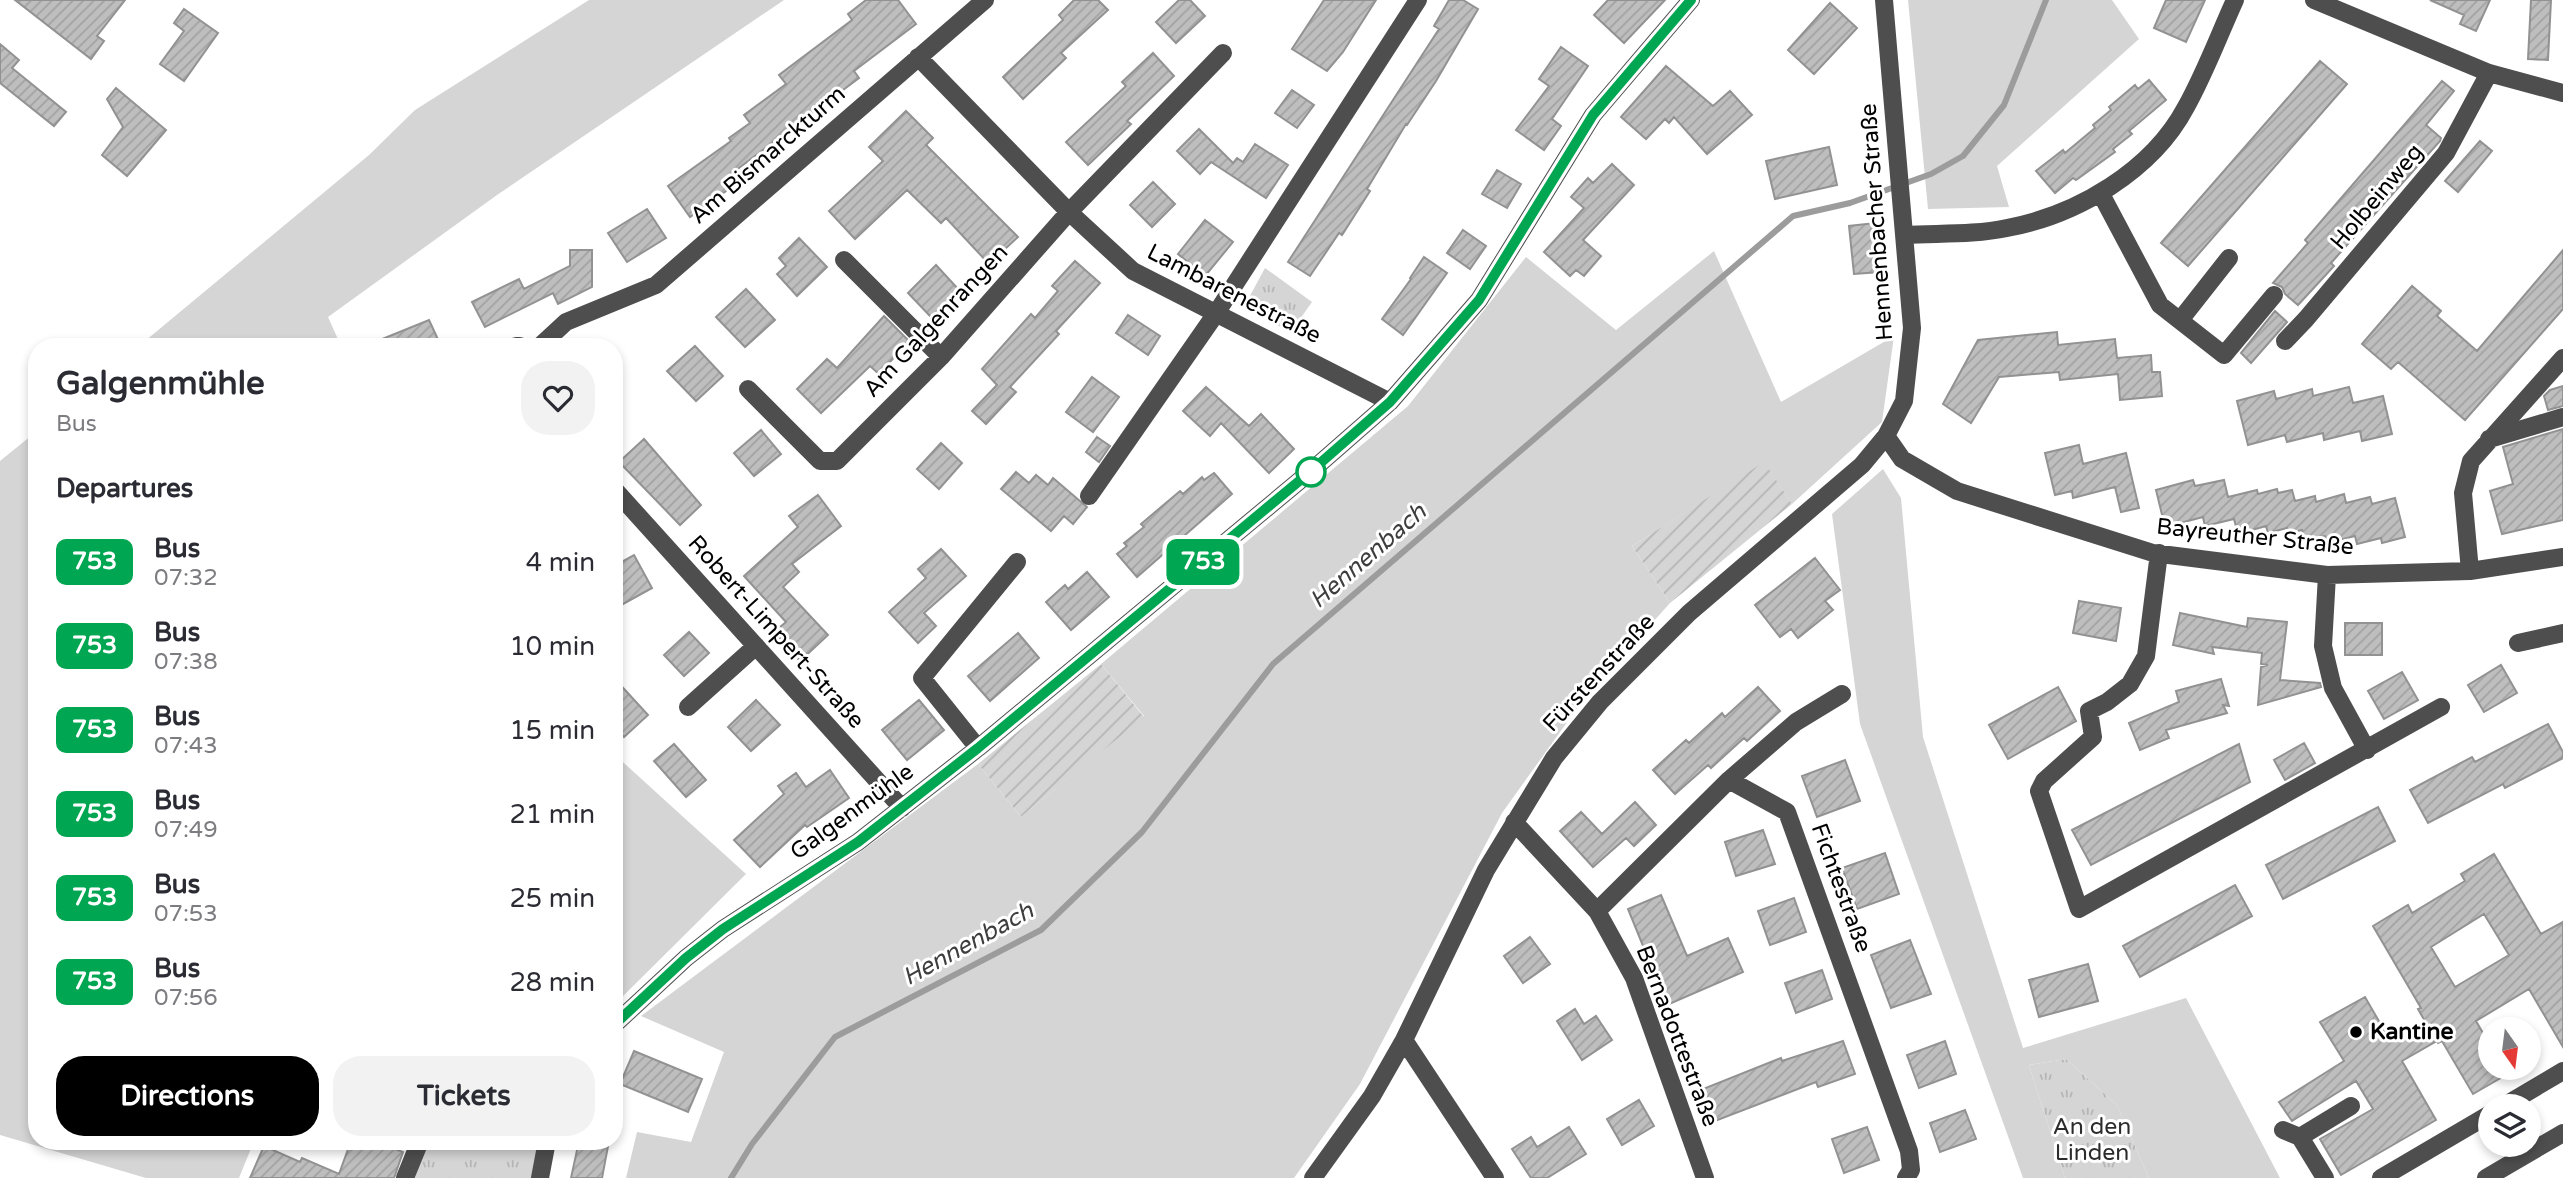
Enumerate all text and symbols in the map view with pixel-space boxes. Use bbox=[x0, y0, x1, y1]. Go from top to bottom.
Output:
street label: Am Bismarckturm bbox=[685, 80, 851, 230]
street label: Hennenbacher Straße bbox=[1855, 102, 1899, 342]
street label: Holbeinweg bbox=[2325, 138, 2429, 256]
street label: Lambarenestraße bbox=[1142, 238, 1326, 350]
street label: Am Galgenrangen bbox=[858, 239, 1014, 403]
button: heart bbox=[521, 361, 595, 435]
text: Galgenmühle bbox=[56, 364, 265, 403]
text: Bus bbox=[56, 410, 97, 438]
unlabelled marker bbox=[1296, 457, 1326, 487]
text: Departures bbox=[56, 473, 193, 504]
water label: Hennenbach bbox=[1304, 497, 1433, 614]
street label: Bayreuther Straße bbox=[2155, 513, 2355, 561]
street label: Robert-Limpert-Straße bbox=[682, 530, 870, 734]
text: Bus bbox=[154, 533, 200, 564]
line badge: 753 bbox=[1163, 539, 1243, 585]
text: 753 bbox=[72, 547, 117, 576]
text: 4 min bbox=[526, 547, 595, 578]
text: 753 bbox=[1180, 547, 1226, 576]
text: 07:32 bbox=[154, 564, 218, 592]
street label: Fürstenstraße bbox=[1537, 608, 1661, 738]
text: Bus bbox=[154, 617, 200, 648]
text: 753 bbox=[72, 631, 117, 660]
text: 10 min bbox=[509, 631, 595, 662]
text: 07:38 bbox=[154, 648, 218, 676]
text: Bus bbox=[154, 701, 200, 732]
text: 753 bbox=[72, 715, 117, 744]
text: 15 min bbox=[509, 715, 595, 746]
text: 07:43 bbox=[154, 732, 218, 760]
street label: Galgenmühle bbox=[785, 758, 919, 866]
text: Bus bbox=[154, 785, 200, 816]
text: 753 bbox=[72, 799, 117, 828]
text: 21 min bbox=[509, 799, 595, 830]
text: 07:49 bbox=[154, 816, 218, 844]
street label: Fichtestraße bbox=[1805, 820, 1877, 956]
text: Bus bbox=[154, 869, 200, 900]
text: 753 bbox=[72, 883, 117, 912]
text: 25 min bbox=[509, 883, 595, 914]
water label: Hennenbach bbox=[898, 896, 1040, 992]
text: 07:53 bbox=[154, 900, 218, 928]
street label: Bernadottestraße bbox=[1630, 941, 1724, 1131]
text: Bus bbox=[154, 953, 200, 984]
text: 753 bbox=[72, 967, 117, 996]
text: 28 min bbox=[509, 967, 595, 998]
text: 07:56 bbox=[154, 984, 218, 1012]
north arrow bbox=[2478, 1017, 2541, 1080]
map controls bbox=[2478, 1017, 2541, 1157]
place label: Kantine bbox=[2370, 1018, 2454, 1046]
marker: Kantine bbox=[2348, 1024, 2364, 1040]
button: Directions bbox=[56, 1056, 319, 1136]
button: Tickets bbox=[333, 1056, 595, 1136]
button: layers bbox=[2478, 1094, 2541, 1157]
park label: An den Linden bbox=[2053, 1113, 2131, 1167]

